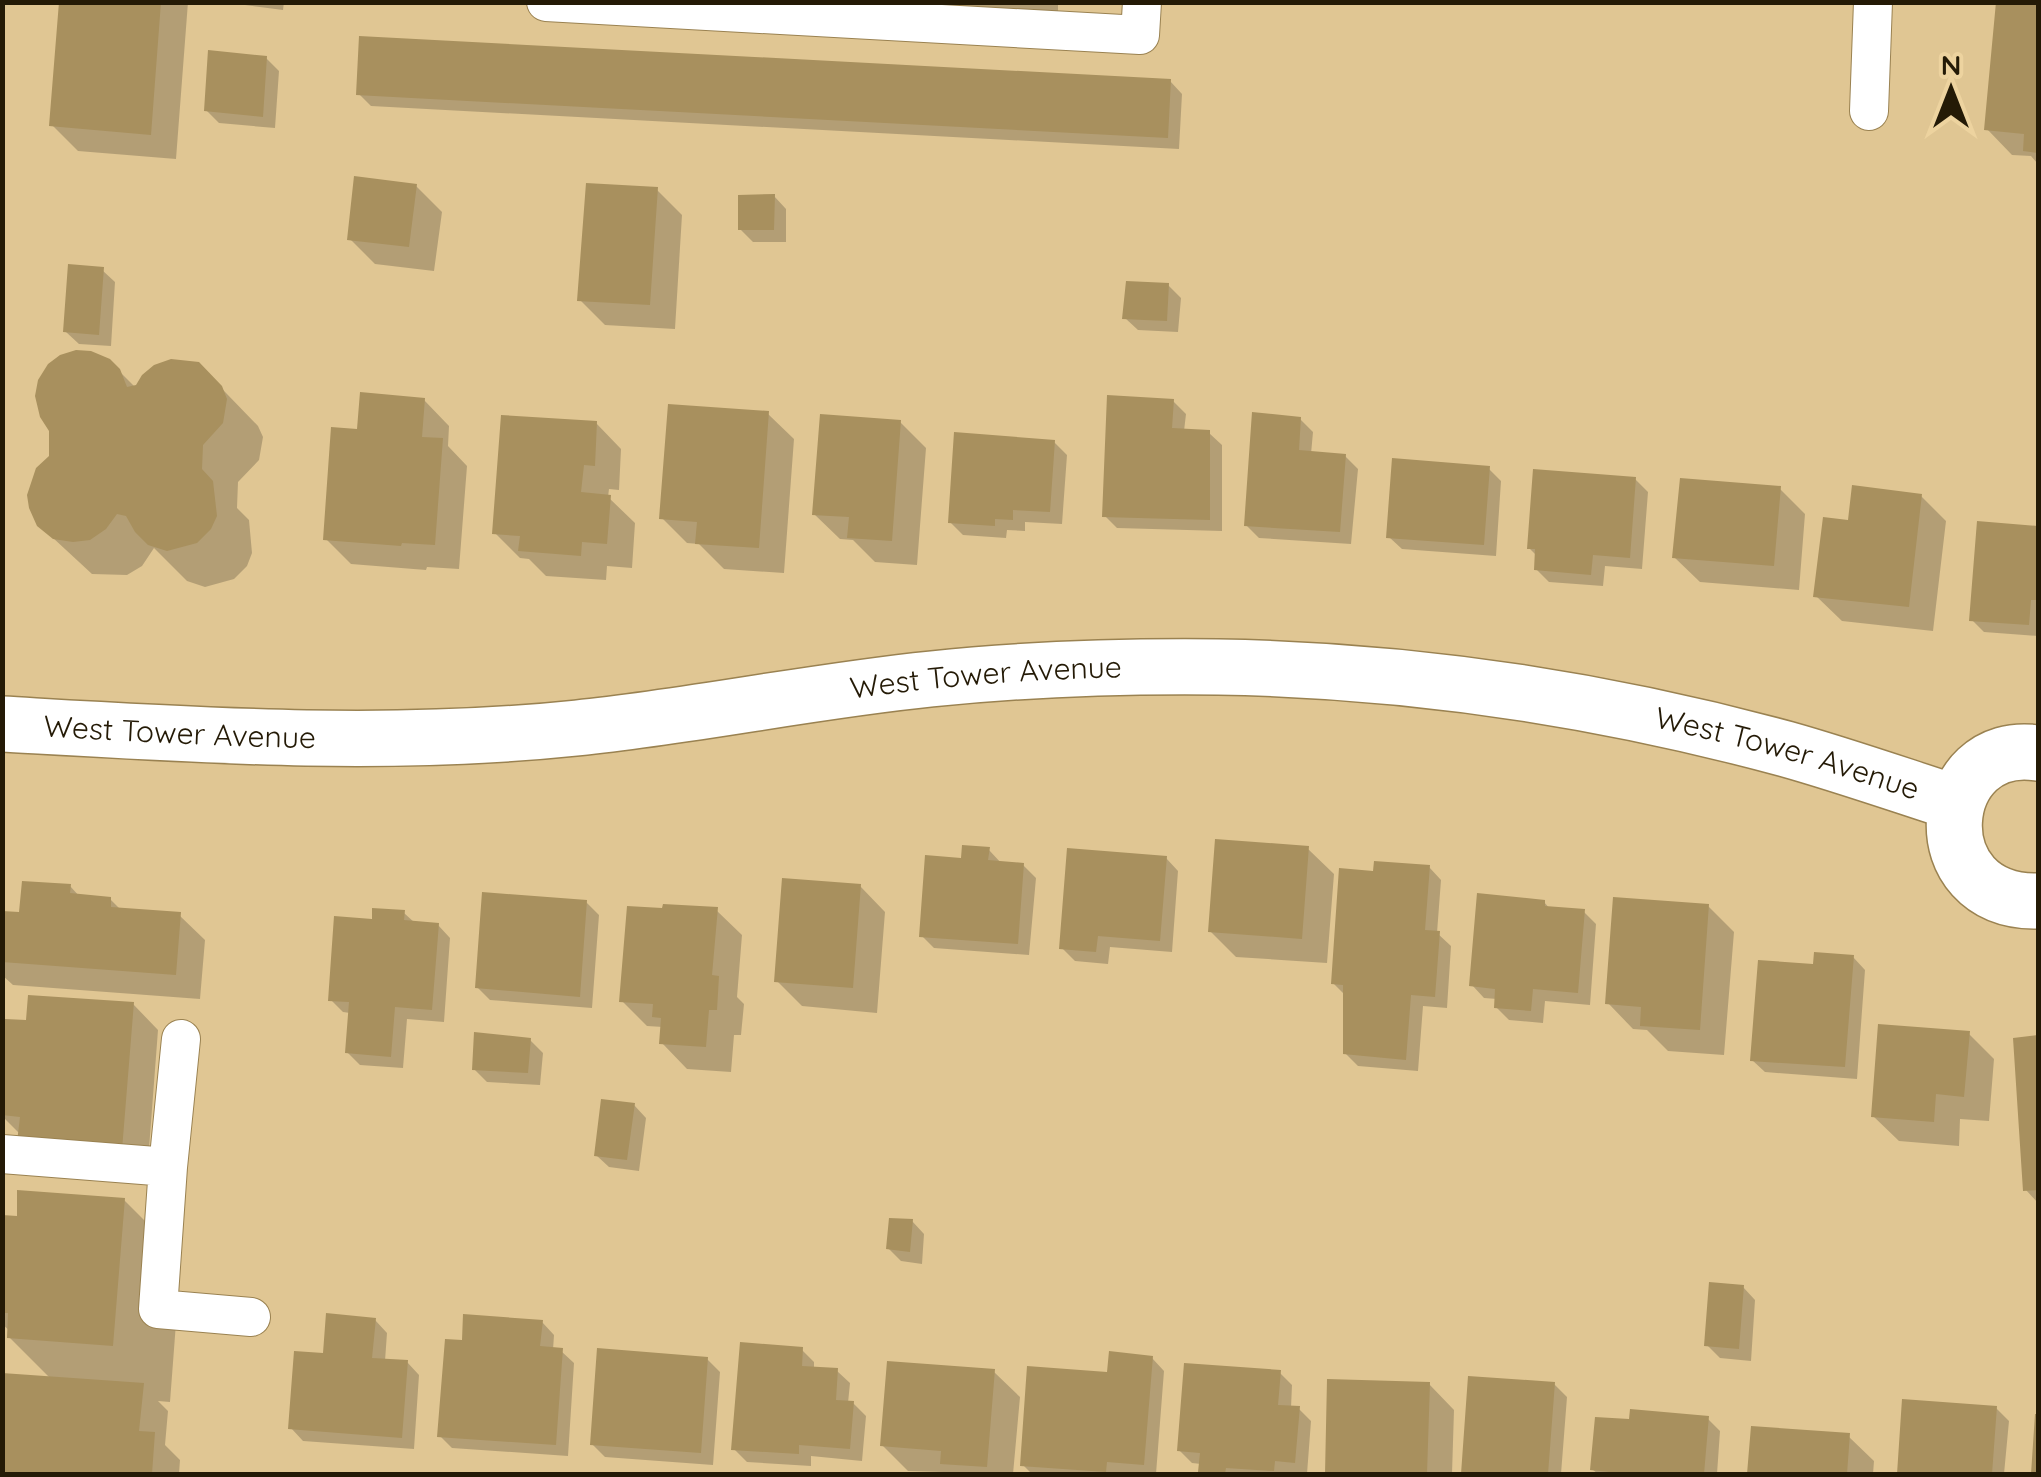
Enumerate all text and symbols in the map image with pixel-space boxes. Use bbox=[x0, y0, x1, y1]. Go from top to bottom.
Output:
north arrow bbox=[1901, 40, 2001, 140]
text: N bbox=[1941, 47, 1961, 82]
street label: West Tower Avenue bbox=[848, 647, 1122, 707]
street label: West Tower Avenue bbox=[1652, 698, 1924, 808]
street label: West Tower Avenue bbox=[43, 706, 316, 756]

